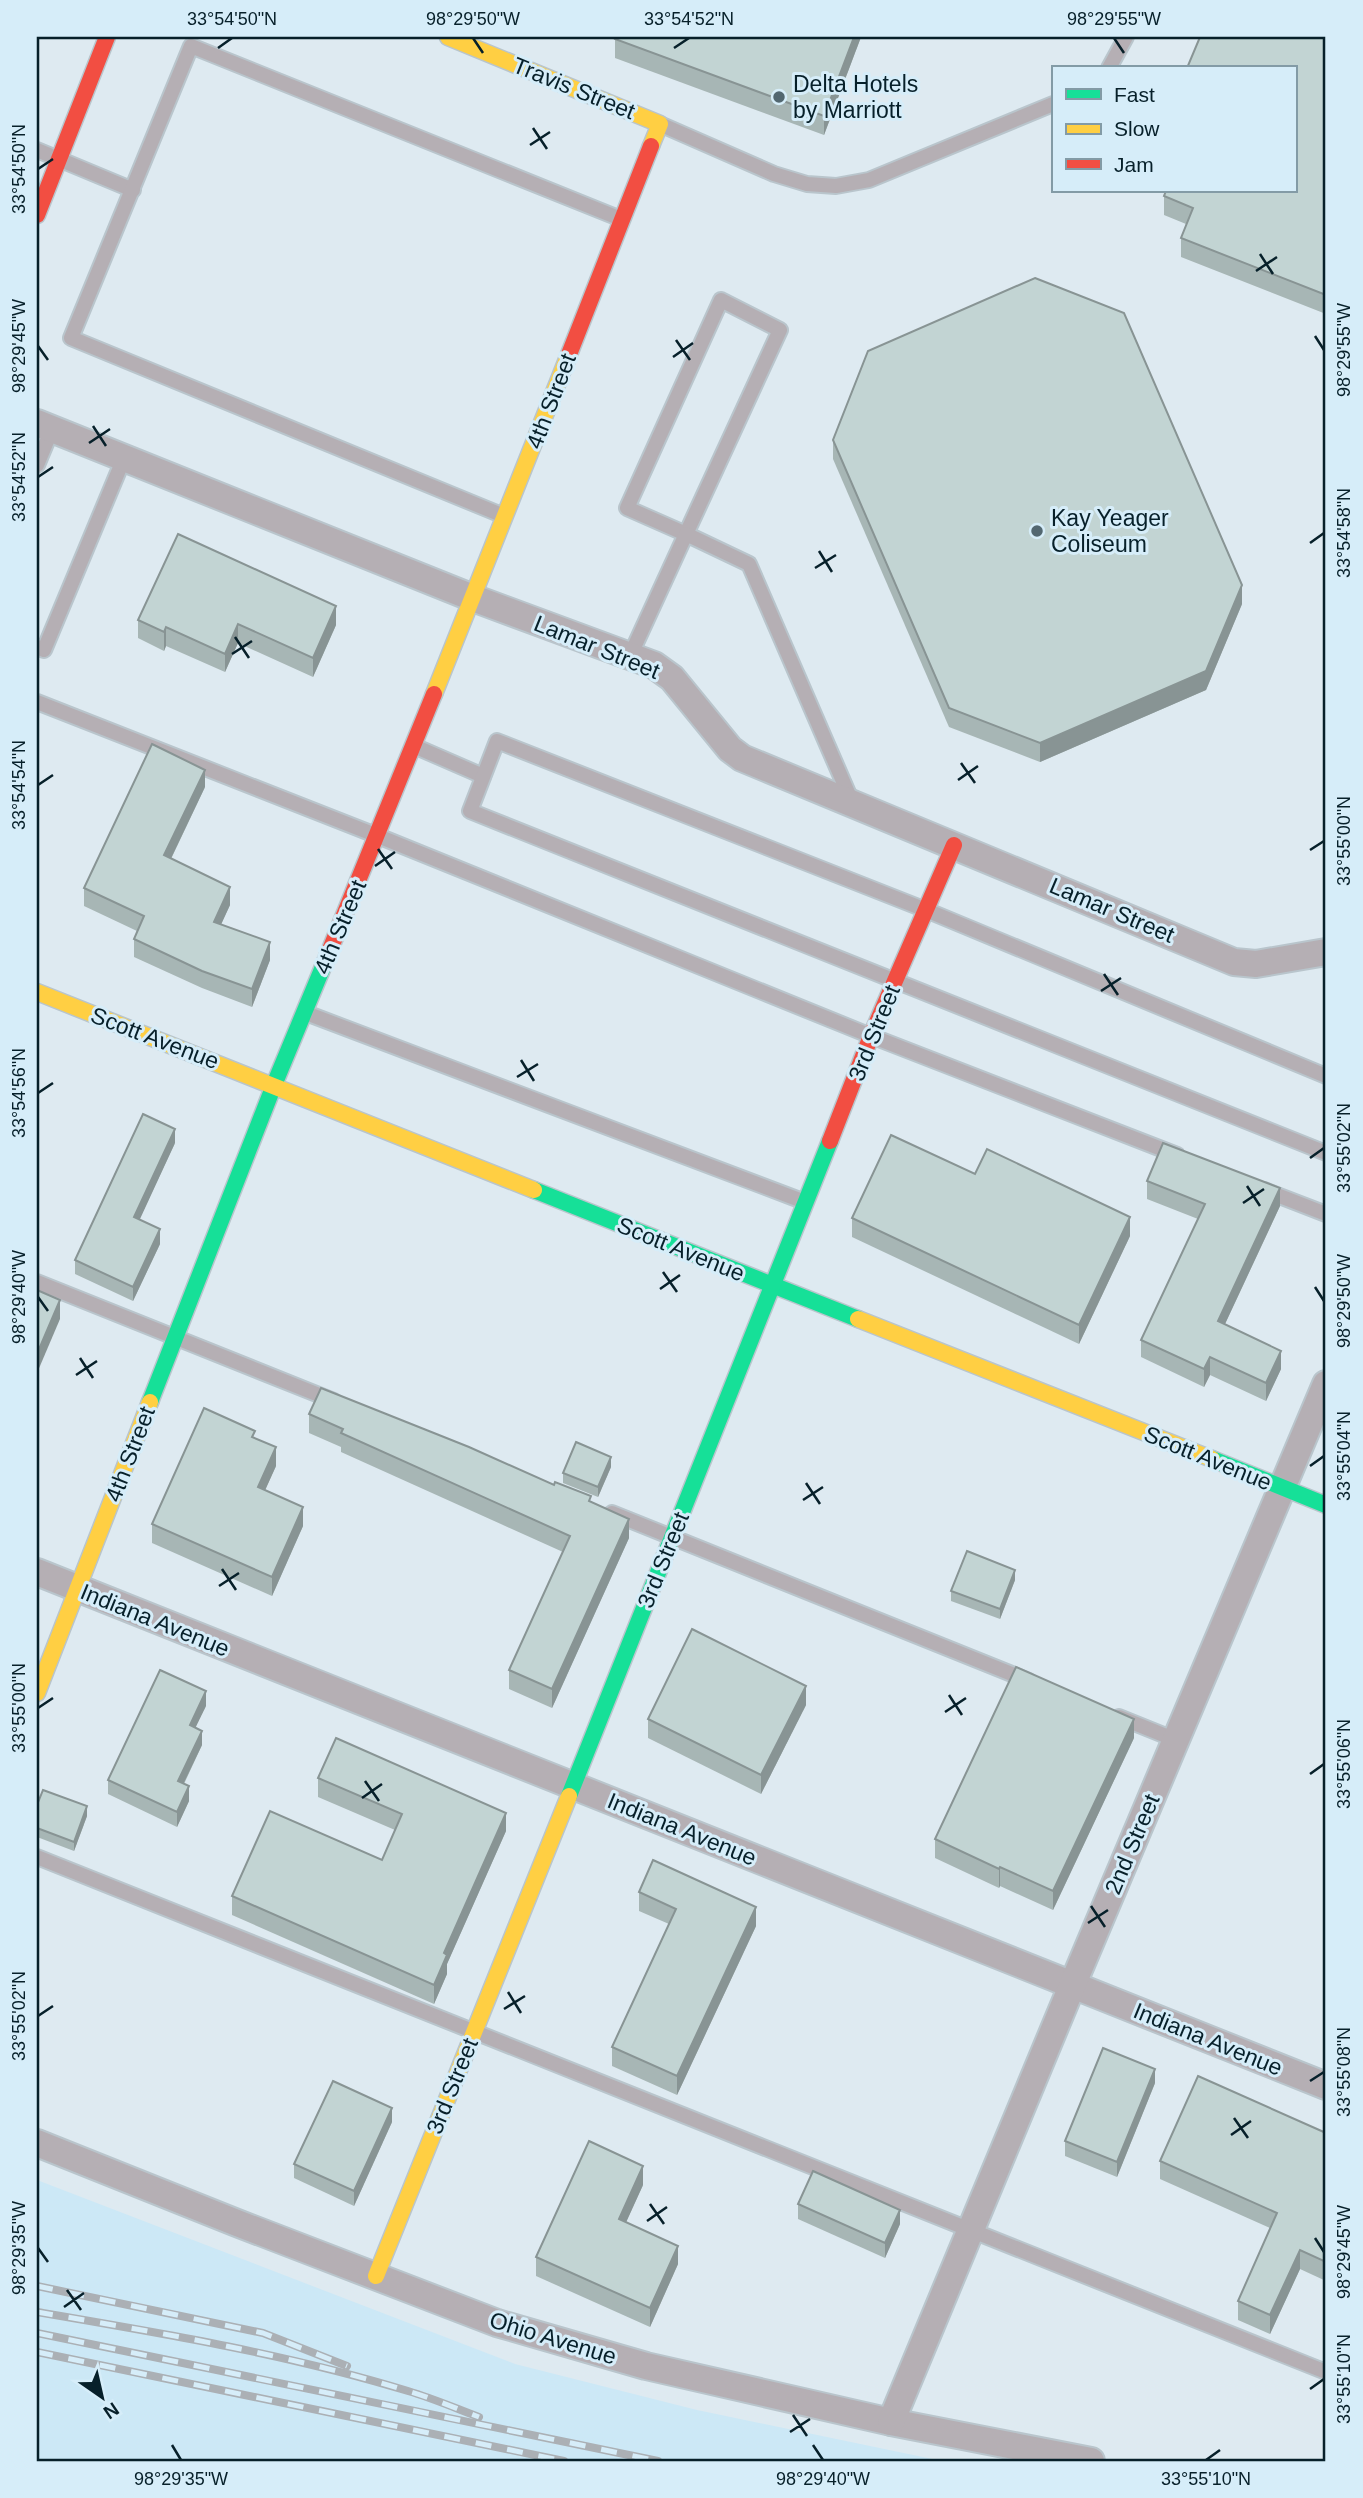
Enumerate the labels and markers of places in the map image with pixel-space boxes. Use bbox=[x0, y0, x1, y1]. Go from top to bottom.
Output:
place label: Delta Hotels by Marriott bbox=[793, 71, 918, 123]
marker: Delta Hotels by Marriott bbox=[771, 89, 787, 105]
place label: Kay Yeager Coliseum bbox=[1051, 505, 1169, 557]
marker: Kay Yeager Coliseum bbox=[1029, 523, 1045, 539]

